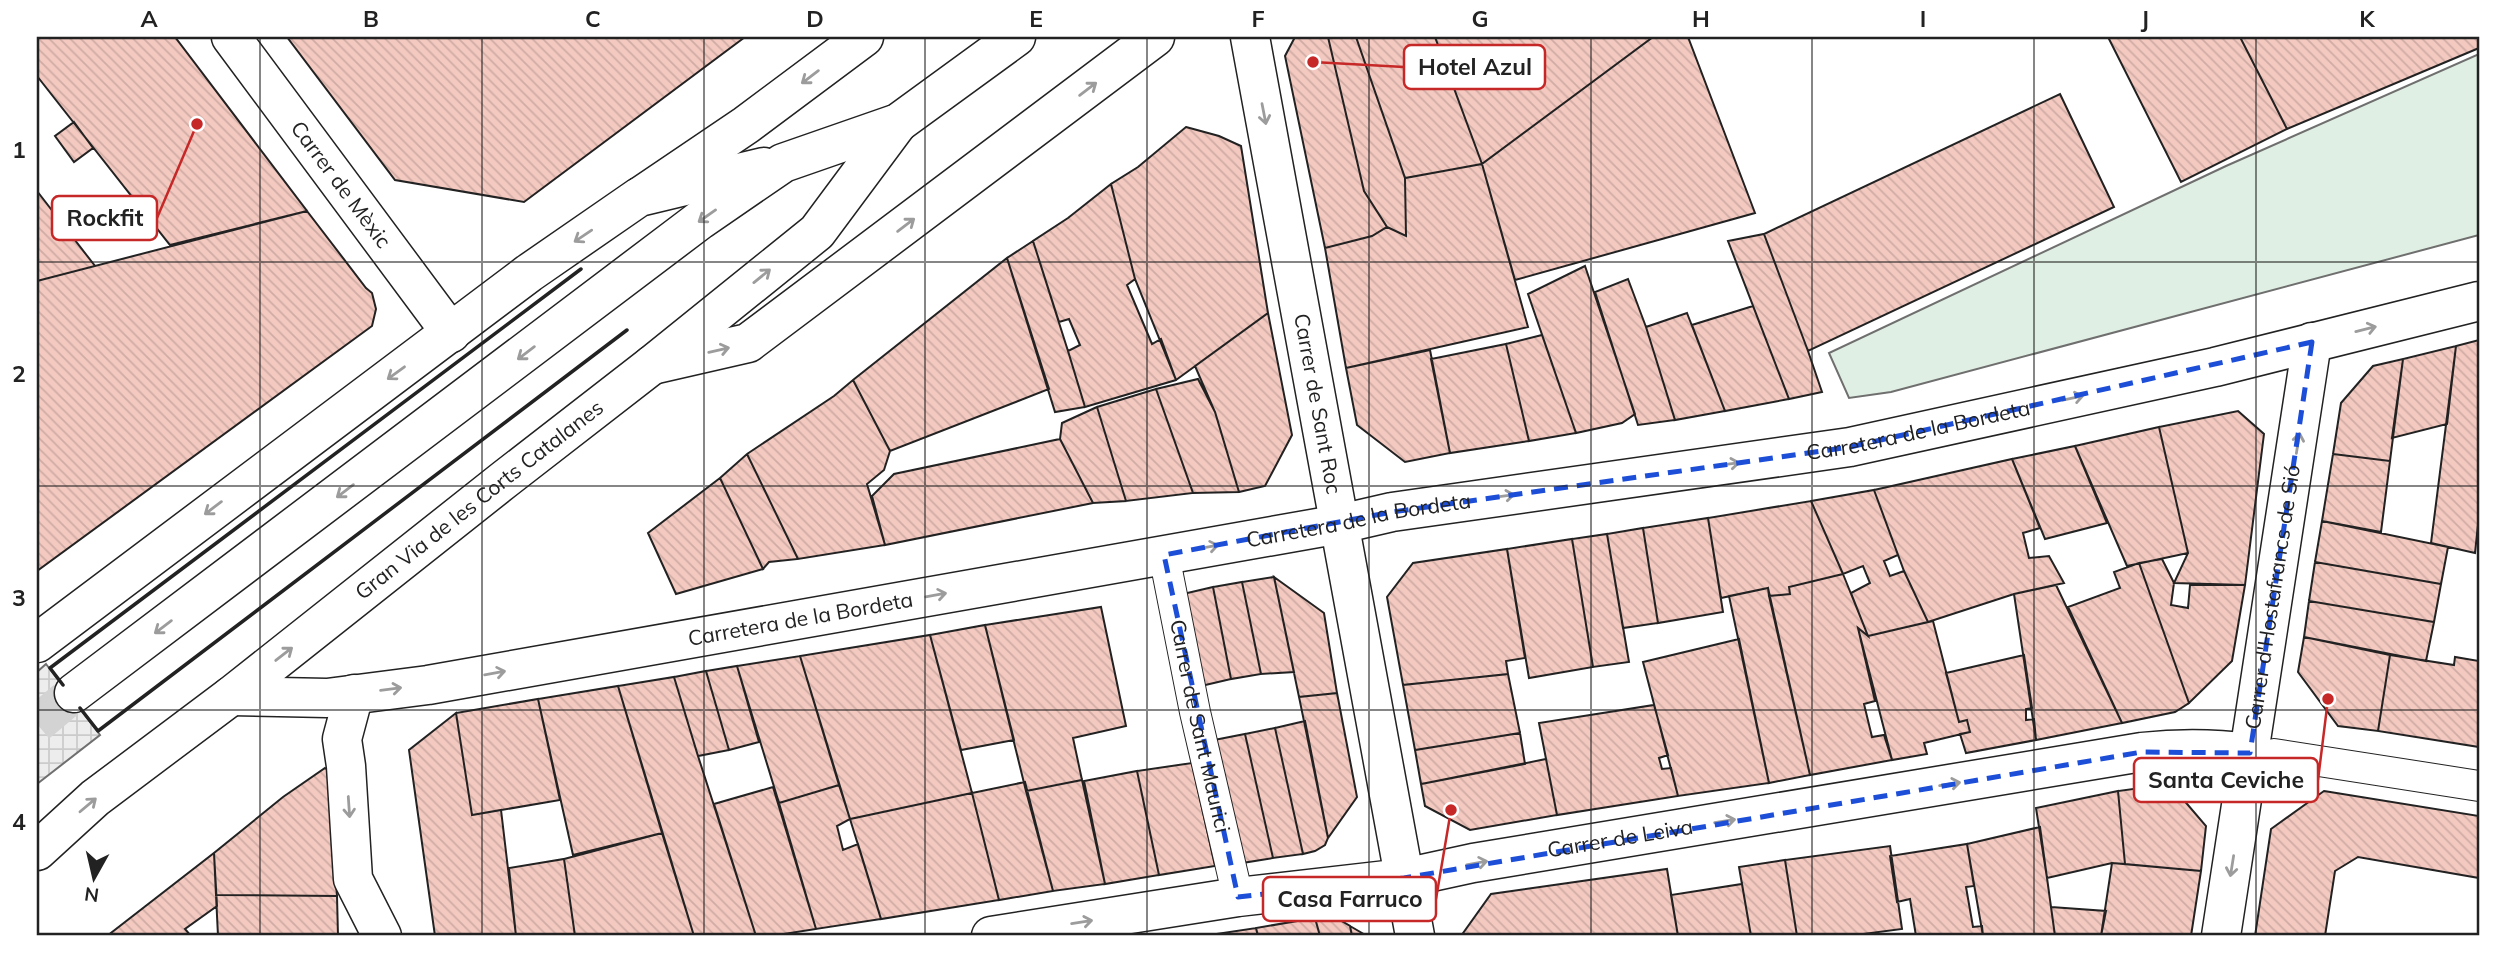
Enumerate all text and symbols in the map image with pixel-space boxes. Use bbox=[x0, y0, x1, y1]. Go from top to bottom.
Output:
text: A bbox=[140, 4, 158, 33]
text: B bbox=[363, 4, 379, 33]
text: C bbox=[585, 4, 601, 33]
text: D bbox=[806, 4, 824, 33]
text: E bbox=[1029, 4, 1043, 33]
text: F bbox=[1251, 4, 1265, 33]
text: G bbox=[1471, 4, 1489, 33]
text: H bbox=[1692, 4, 1710, 33]
text: I bbox=[1920, 4, 1926, 33]
text: J bbox=[2141, 4, 2149, 33]
text: K bbox=[2359, 4, 2376, 33]
callout: Hotel Azul bbox=[1404, 45, 1545, 89]
text: Hotel Azul bbox=[1418, 52, 1532, 81]
one-way arrow bbox=[801, 70, 820, 85]
one-way arrow bbox=[1079, 81, 1097, 96]
one-way arrow bbox=[1258, 102, 1272, 125]
street label: Carrer de Mèxic bbox=[286, 115, 397, 253]
text: 1 bbox=[12, 135, 26, 164]
callout: Rockfit bbox=[52, 196, 157, 240]
text: Rockfit bbox=[67, 203, 144, 232]
one-way arrow bbox=[698, 209, 717, 223]
one-way arrow bbox=[896, 218, 915, 232]
one-way arrow bbox=[574, 229, 593, 243]
one-way arrow bbox=[753, 268, 771, 284]
street label: Carrer de Sant Roc bbox=[1289, 311, 1348, 496]
one-way arrow bbox=[2354, 322, 2376, 335]
one-way arrow bbox=[707, 343, 730, 356]
one-way arrow bbox=[517, 345, 535, 360]
text: 2 bbox=[12, 359, 26, 388]
one-way arrow bbox=[387, 366, 406, 380]
one-way arrow bbox=[2061, 391, 2084, 405]
street label: Gran Via de les Corts Catalanes bbox=[349, 394, 608, 605]
street label: Carretera de la Bordeta bbox=[1805, 394, 2032, 465]
one-way arrow bbox=[2292, 432, 2305, 455]
one-way arrow bbox=[1717, 458, 1740, 471]
street label: Carrer d'Hostafrancs de Sió bbox=[2239, 463, 2305, 731]
one-way arrow bbox=[336, 483, 354, 498]
street label: Carretera de la Bordeta bbox=[1244, 487, 1473, 552]
one-way arrow bbox=[1492, 489, 1515, 502]
one-way arrow bbox=[204, 501, 223, 516]
one-way arrow bbox=[1196, 540, 1219, 553]
text: 3 bbox=[12, 583, 26, 612]
street label: Carretera de la Bordeta bbox=[686, 586, 915, 651]
one-way arrow bbox=[924, 588, 947, 601]
street label: Carrer de Sant Maurici bbox=[1165, 617, 1237, 835]
one-way arrow bbox=[153, 619, 172, 634]
one-way arrow bbox=[274, 646, 293, 661]
one-way arrow bbox=[483, 665, 506, 679]
one-way arrow bbox=[379, 682, 402, 695]
callout: Santa Ceviche bbox=[2134, 758, 2318, 802]
text: Santa Ceviche bbox=[2148, 765, 2304, 794]
one-way arrow bbox=[1938, 777, 1961, 790]
one-way arrow bbox=[342, 795, 355, 818]
one-way arrow bbox=[78, 797, 96, 813]
text: 4 bbox=[12, 807, 26, 836]
street label: Carrer de Leiva bbox=[1545, 813, 1695, 862]
one-way arrow bbox=[1713, 814, 1736, 827]
north arrow bbox=[60, 844, 130, 914]
one-way arrow bbox=[2225, 854, 2238, 876]
one-way arrow bbox=[1465, 856, 1488, 869]
callout: Casa Farruco bbox=[1263, 877, 1436, 921]
text: N bbox=[83, 882, 100, 908]
text: Casa Farruco bbox=[1277, 884, 1423, 913]
one-way arrow bbox=[1070, 915, 1093, 928]

